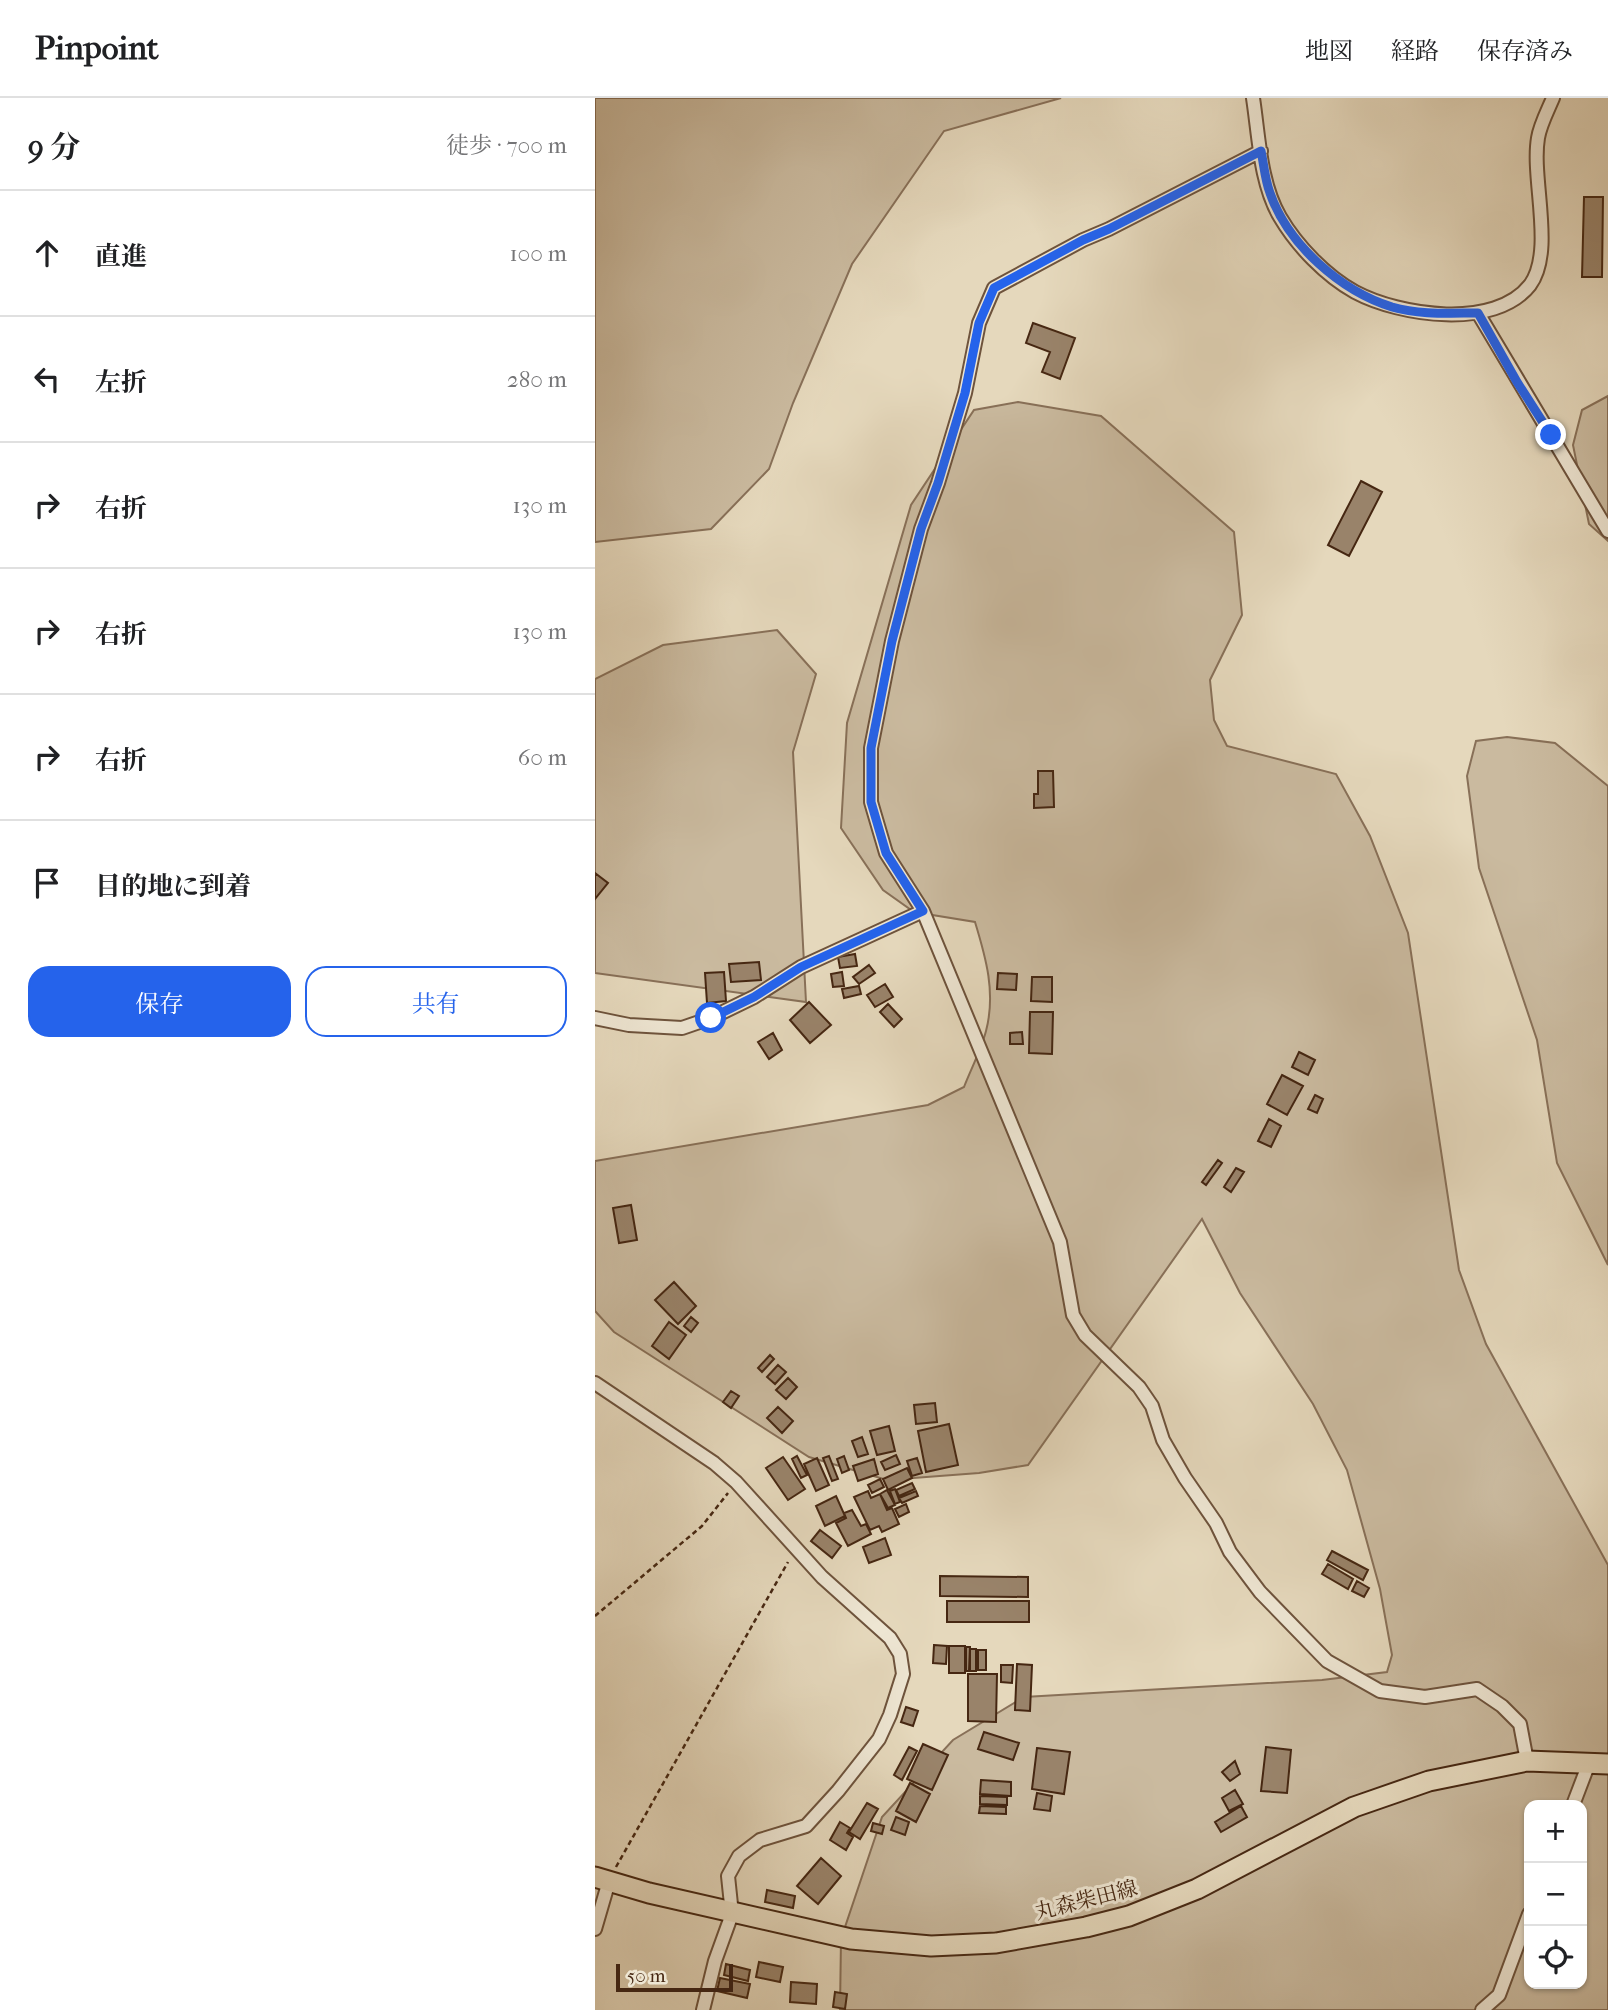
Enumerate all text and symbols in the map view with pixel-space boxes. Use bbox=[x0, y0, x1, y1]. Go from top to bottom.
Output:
text: Pinpoint bbox=[35, 29, 159, 68]
text: 地図 bbox=[1305, 37, 1353, 65]
text: 経路 bbox=[1391, 37, 1439, 65]
text: 保存済み bbox=[1477, 37, 1573, 65]
text: 9 分 bbox=[28, 130, 80, 165]
text: 徒歩 · 700 m bbox=[446, 132, 567, 159]
icon: ahead bbox=[28, 234, 66, 272]
text: 100 m bbox=[509, 240, 567, 267]
text: 直進 bbox=[95, 241, 147, 272]
icon: left bbox=[28, 360, 66, 398]
text: 280 m bbox=[507, 366, 567, 393]
text: 左折 bbox=[95, 367, 147, 398]
route end bbox=[1535, 419, 1566, 450]
icon: right bbox=[28, 486, 66, 524]
text: 130 m bbox=[513, 492, 567, 519]
text: 右折 bbox=[95, 493, 147, 524]
icon: right bbox=[28, 612, 66, 650]
text: 130 m bbox=[513, 618, 567, 645]
text: 右折 bbox=[95, 619, 147, 650]
icon: right bbox=[28, 738, 66, 776]
text: 60 m bbox=[518, 744, 567, 771]
text: 右折 bbox=[95, 745, 147, 776]
icon: arrive bbox=[28, 864, 66, 902]
text: 目的地に到着 bbox=[95, 871, 251, 902]
button: 保存 bbox=[28, 966, 291, 1037]
button: 共有 bbox=[305, 966, 567, 1037]
route start bbox=[695, 1002, 726, 1033]
map controls bbox=[1524, 1800, 1587, 1989]
button: + bbox=[1524, 1800, 1587, 1863]
button: − bbox=[1524, 1863, 1587, 1926]
street label: 丸森柴田線 bbox=[1032, 1876, 1140, 1924]
button: locate bbox=[1524, 1926, 1587, 1989]
scale bar bbox=[616, 1961, 733, 1993]
text: 50 m bbox=[627, 1965, 666, 1987]

